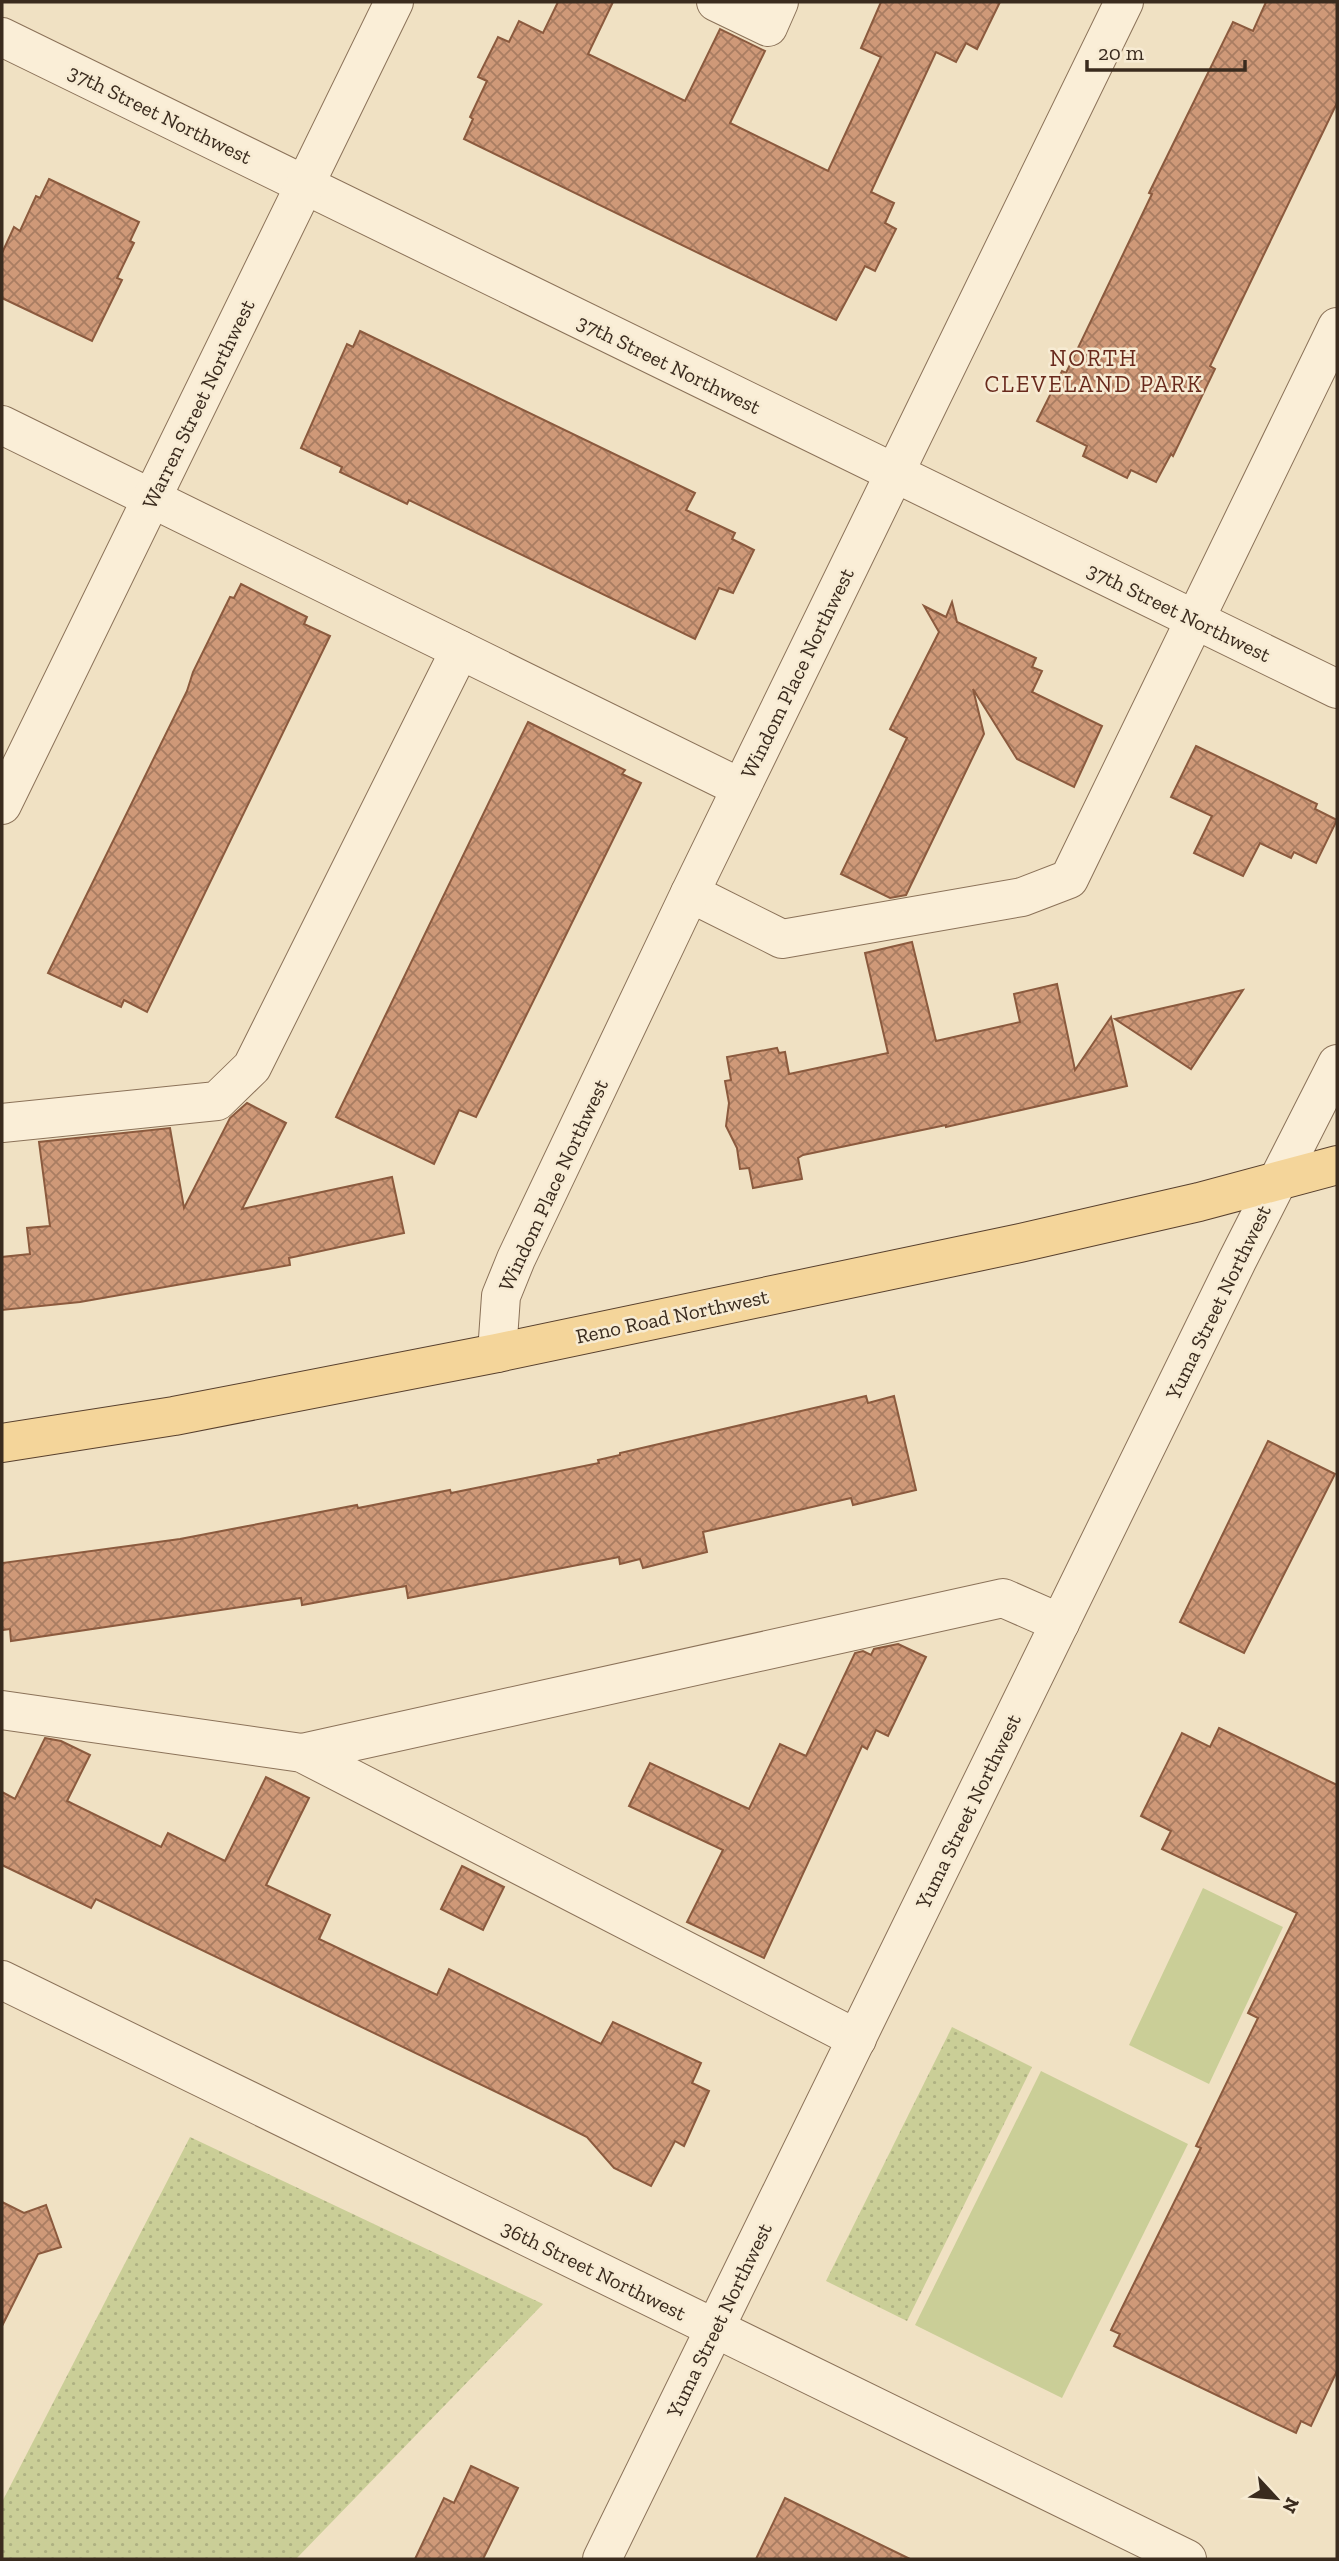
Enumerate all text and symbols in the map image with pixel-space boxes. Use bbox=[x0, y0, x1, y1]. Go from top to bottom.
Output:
scale bar bbox=[1087, 28, 1244, 72]
text: 20 m bbox=[1098, 40, 1144, 65]
street label: 37th Street Northwest bbox=[64, 59, 256, 169]
street label: Warren Street Northwest bbox=[136, 295, 260, 513]
street label: 37th Street Northwest bbox=[573, 309, 765, 419]
district label: NORTH CLEVELAND PARK bbox=[984, 344, 1204, 398]
street label: 37th Street Northwest bbox=[1083, 557, 1275, 667]
street label: Windom Place Northwest bbox=[735, 564, 859, 782]
street label: Windom Place Northwest bbox=[493, 1075, 613, 1295]
street label: Yuma Street Northwest bbox=[1160, 1200, 1276, 1404]
street label: Reno Road Northwest bbox=[573, 1283, 771, 1349]
street label: Yuma Street Northwest bbox=[910, 1709, 1026, 1913]
street label: 36th Street Northwest bbox=[498, 2214, 691, 2326]
street label: Yuma Street Northwest bbox=[661, 2218, 777, 2422]
north arrow bbox=[1241, 2463, 1311, 2533]
text: N bbox=[1277, 2494, 1304, 2517]

